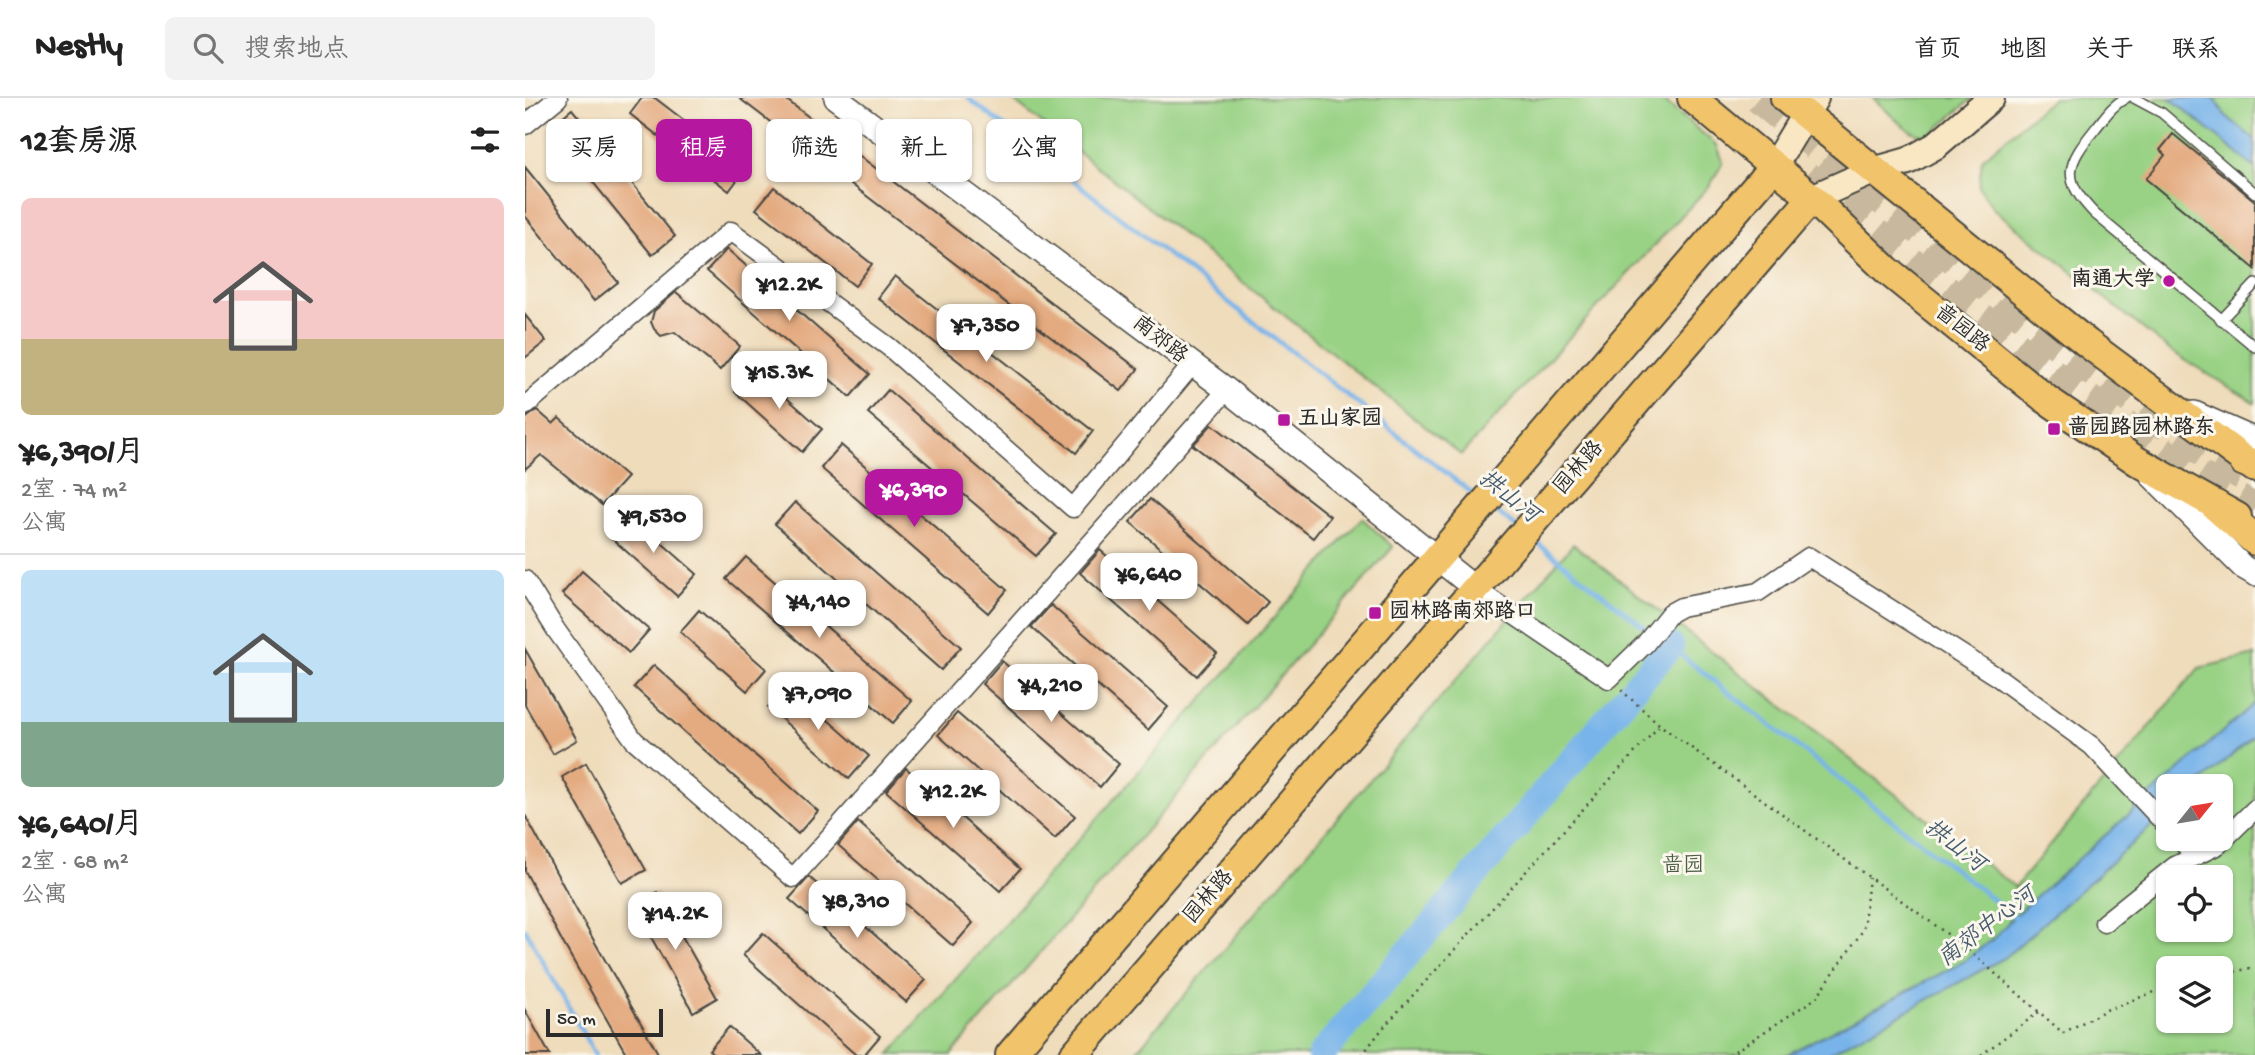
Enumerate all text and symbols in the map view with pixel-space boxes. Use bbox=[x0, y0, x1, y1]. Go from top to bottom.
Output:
search box bbox=[165, 17, 655, 80]
text: Nestly bbox=[35, 29, 123, 67]
icon: search bbox=[189, 29, 227, 67]
text: 搜索地点 bbox=[245, 36, 349, 67]
text: 首页 bbox=[1914, 37, 1962, 66]
text: 地图 bbox=[2000, 37, 2048, 66]
text: 关于 bbox=[2086, 37, 2134, 66]
text: 联系 bbox=[2172, 37, 2220, 66]
chip: 买房 bbox=[546, 119, 642, 182]
chip: 租房 bbox=[656, 119, 752, 182]
chip: 筛选 bbox=[766, 119, 862, 182]
chip: 新上 bbox=[876, 119, 972, 182]
chip: 公寓 bbox=[986, 119, 1082, 182]
icon: filters bbox=[466, 121, 504, 159]
text: 12套房源 bbox=[21, 127, 138, 162]
icon: home bbox=[200, 243, 326, 369]
pin: ¥12.2K bbox=[732, 264, 846, 323]
place label: 南通大学 bbox=[2071, 267, 2155, 294]
text: ¥12.2K bbox=[758, 272, 820, 299]
marker: 南通大学 bbox=[2161, 273, 2177, 289]
street label: 啬园路 bbox=[1929, 299, 1995, 360]
pin: ¥7,350 bbox=[929, 304, 1043, 364]
street label: 南郊路 bbox=[1126, 310, 1193, 370]
text: ¥7,350 bbox=[953, 313, 1019, 340]
pin: ¥15.3K bbox=[722, 352, 836, 411]
text: ¥15.3K bbox=[747, 360, 811, 387]
place label: 五山家园 bbox=[1298, 406, 1382, 433]
marker: 五山家园 bbox=[1276, 412, 1292, 428]
place label: 啬园路园林路东 bbox=[2068, 415, 2215, 442]
marker: 啬园路园林路东 bbox=[2046, 421, 2062, 437]
street label: 园林路 bbox=[1548, 436, 1610, 501]
text: ¥6,390/月 bbox=[21, 437, 144, 472]
water label: 拱山河 bbox=[1473, 465, 1547, 532]
pin: ¥6,390 bbox=[857, 470, 971, 529]
text: 2室 · 74 m² bbox=[21, 478, 127, 505]
text: ¥6,390 bbox=[881, 478, 947, 505]
pin: ¥9,530 bbox=[596, 496, 710, 555]
text: ¥9,530 bbox=[620, 504, 686, 531]
text: 公寓 bbox=[21, 511, 67, 538]
pin: ¥6,640 bbox=[1092, 554, 1206, 613]
text: ¥6,640 bbox=[1116, 562, 1182, 589]
pin: ¥4,140 bbox=[762, 580, 876, 640]
text: ¥4,140 bbox=[788, 589, 850, 616]
place label: 园林路南郊路口 bbox=[1389, 599, 1536, 626]
marker: 园林路南郊路口 bbox=[1367, 605, 1383, 621]
icon: home bbox=[200, 615, 326, 741]
pin: ¥4,210 bbox=[994, 664, 1108, 724]
pin: ¥7,090 bbox=[761, 672, 875, 732]
text: ¥4,210 bbox=[1020, 673, 1082, 700]
text: ¥7,090 bbox=[784, 681, 852, 708]
pin: ¥12.2K bbox=[896, 770, 1010, 830]
north arrow bbox=[2156, 774, 2233, 850]
map controls bbox=[2156, 774, 2233, 1033]
text: ¥12.2K bbox=[922, 779, 984, 806]
text: ¥6,640/月 bbox=[21, 809, 143, 844]
water label: 拱山河 bbox=[1919, 814, 1993, 881]
text: 2室 · 68 m² bbox=[21, 850, 129, 877]
park label: 啬园 bbox=[1662, 853, 1704, 880]
street label: 园林路 bbox=[1178, 865, 1240, 930]
button: locate bbox=[2156, 865, 2233, 942]
water label: 南郊中心河 bbox=[1933, 879, 2045, 973]
pin: ¥8,310 bbox=[800, 880, 914, 940]
text: 公寓 bbox=[21, 883, 67, 910]
text: ¥8,310 bbox=[825, 889, 889, 916]
pin: ¥14.2K bbox=[618, 892, 732, 952]
text: ¥14.2K bbox=[644, 901, 706, 928]
button: layers bbox=[2156, 956, 2233, 1033]
scale bar bbox=[546, 1006, 663, 1038]
text: 50 m bbox=[557, 1009, 596, 1032]

